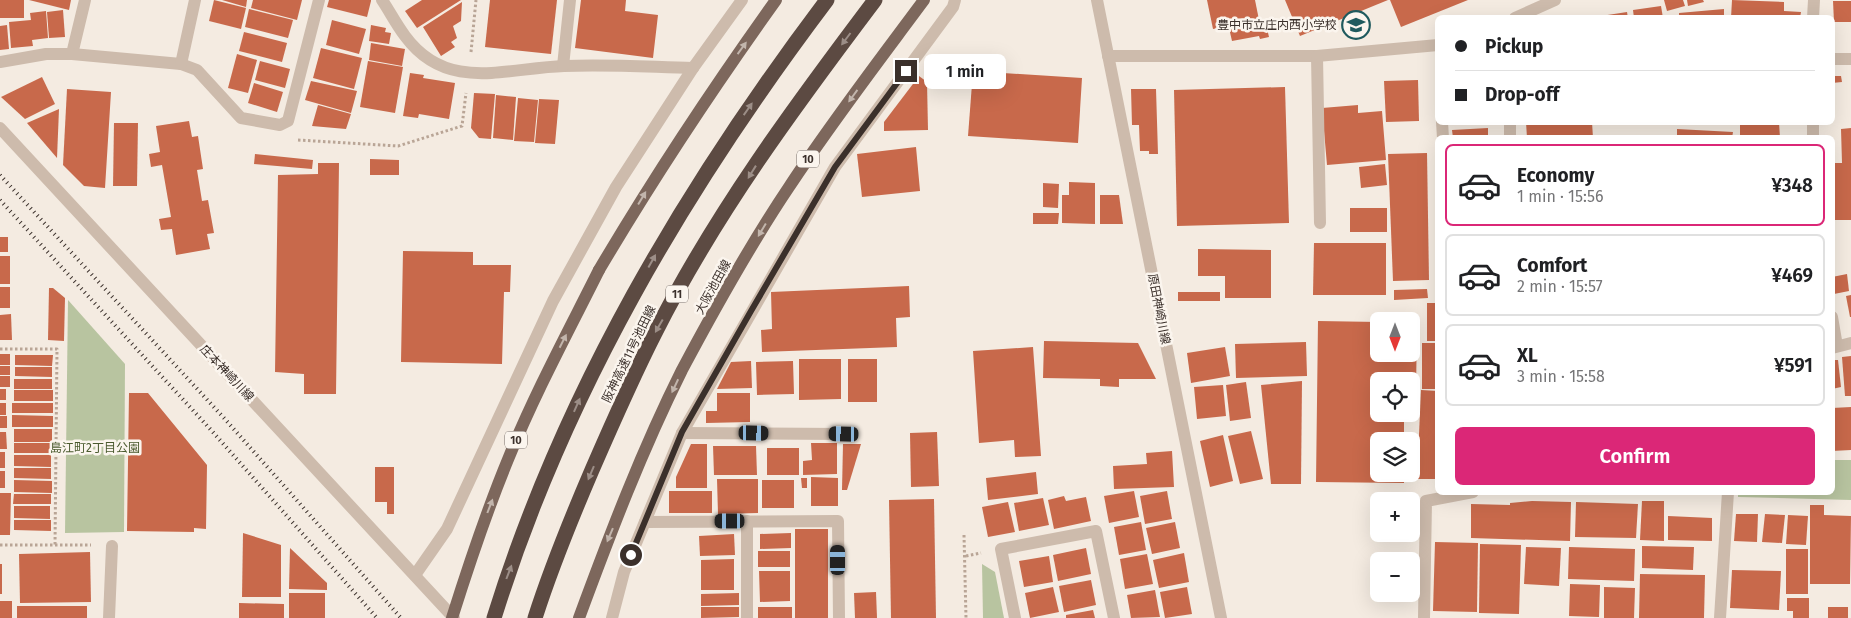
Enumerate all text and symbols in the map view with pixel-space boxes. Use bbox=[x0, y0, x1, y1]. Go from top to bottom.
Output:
school or university icon: 豊中市立庄内西小学校 bbox=[1341, 10, 1371, 40]
place label: 豊中市立庄内西小学校 bbox=[1217, 18, 1337, 32]
one-way arrow bbox=[840, 32, 851, 45]
text: Pickup bbox=[1485, 35, 1543, 58]
one-way arrow bbox=[737, 41, 747, 55]
callout: 1 min bbox=[924, 54, 1006, 88]
route end bbox=[895, 60, 917, 82]
text: 1 min bbox=[946, 62, 984, 81]
text: Drop-off bbox=[1485, 83, 1559, 106]
one-way arrow bbox=[848, 89, 858, 102]
one-way arrow bbox=[743, 102, 753, 115]
road number: 10 bbox=[797, 150, 819, 168]
icon: car bbox=[1457, 163, 1502, 208]
text: Economy bbox=[1517, 164, 1594, 187]
one-way arrow bbox=[747, 165, 756, 178]
text: ¥348 bbox=[1771, 174, 1813, 197]
text: 1 min · 15:56 bbox=[1517, 187, 1603, 206]
one-way arrow bbox=[637, 191, 646, 204]
one-way arrow bbox=[758, 224, 767, 237]
icon: car bbox=[1457, 253, 1502, 298]
one-way arrow bbox=[648, 254, 656, 268]
text: Comfort bbox=[1517, 254, 1587, 277]
street label: 大阪池田線 bbox=[692, 257, 734, 317]
text: ¥469 bbox=[1771, 264, 1813, 287]
street label: 原田神崎川線 bbox=[1145, 272, 1173, 346]
text: 2 min · 15:57 bbox=[1517, 277, 1603, 296]
road number: 11 bbox=[666, 286, 688, 302]
street label: 阪神高速11号池田線 bbox=[599, 303, 659, 405]
north arrow bbox=[1370, 312, 1420, 362]
map controls bbox=[1370, 312, 1420, 602]
one-way arrow bbox=[654, 319, 663, 332]
one-way arrow bbox=[559, 334, 567, 348]
street label: 庄本神崎川線 bbox=[197, 342, 257, 404]
icon: car bbox=[1457, 343, 1502, 388]
text: XL bbox=[1517, 344, 1538, 367]
text: ¥591 bbox=[1774, 354, 1813, 377]
text: 3 min · 15:58 bbox=[1517, 367, 1605, 386]
button: locate bbox=[1370, 372, 1420, 422]
one-way arrow bbox=[671, 379, 679, 393]
one-way arrow bbox=[574, 398, 582, 412]
car bbox=[738, 425, 769, 441]
car bbox=[828, 426, 859, 442]
button: Confirm bbox=[1455, 427, 1815, 485]
road number: 10 bbox=[505, 432, 527, 448]
button: layers bbox=[1370, 432, 1420, 482]
park label: 島江町2丁目公園 bbox=[50, 441, 140, 455]
one-way arrow bbox=[586, 466, 594, 480]
button: + bbox=[1370, 492, 1420, 542]
one-way arrow bbox=[487, 498, 494, 513]
car bbox=[715, 514, 745, 529]
one-way arrow bbox=[606, 528, 614, 542]
route start bbox=[620, 544, 642, 566]
car bbox=[830, 545, 845, 575]
button: − bbox=[1370, 552, 1420, 602]
one-way arrow bbox=[506, 564, 513, 579]

